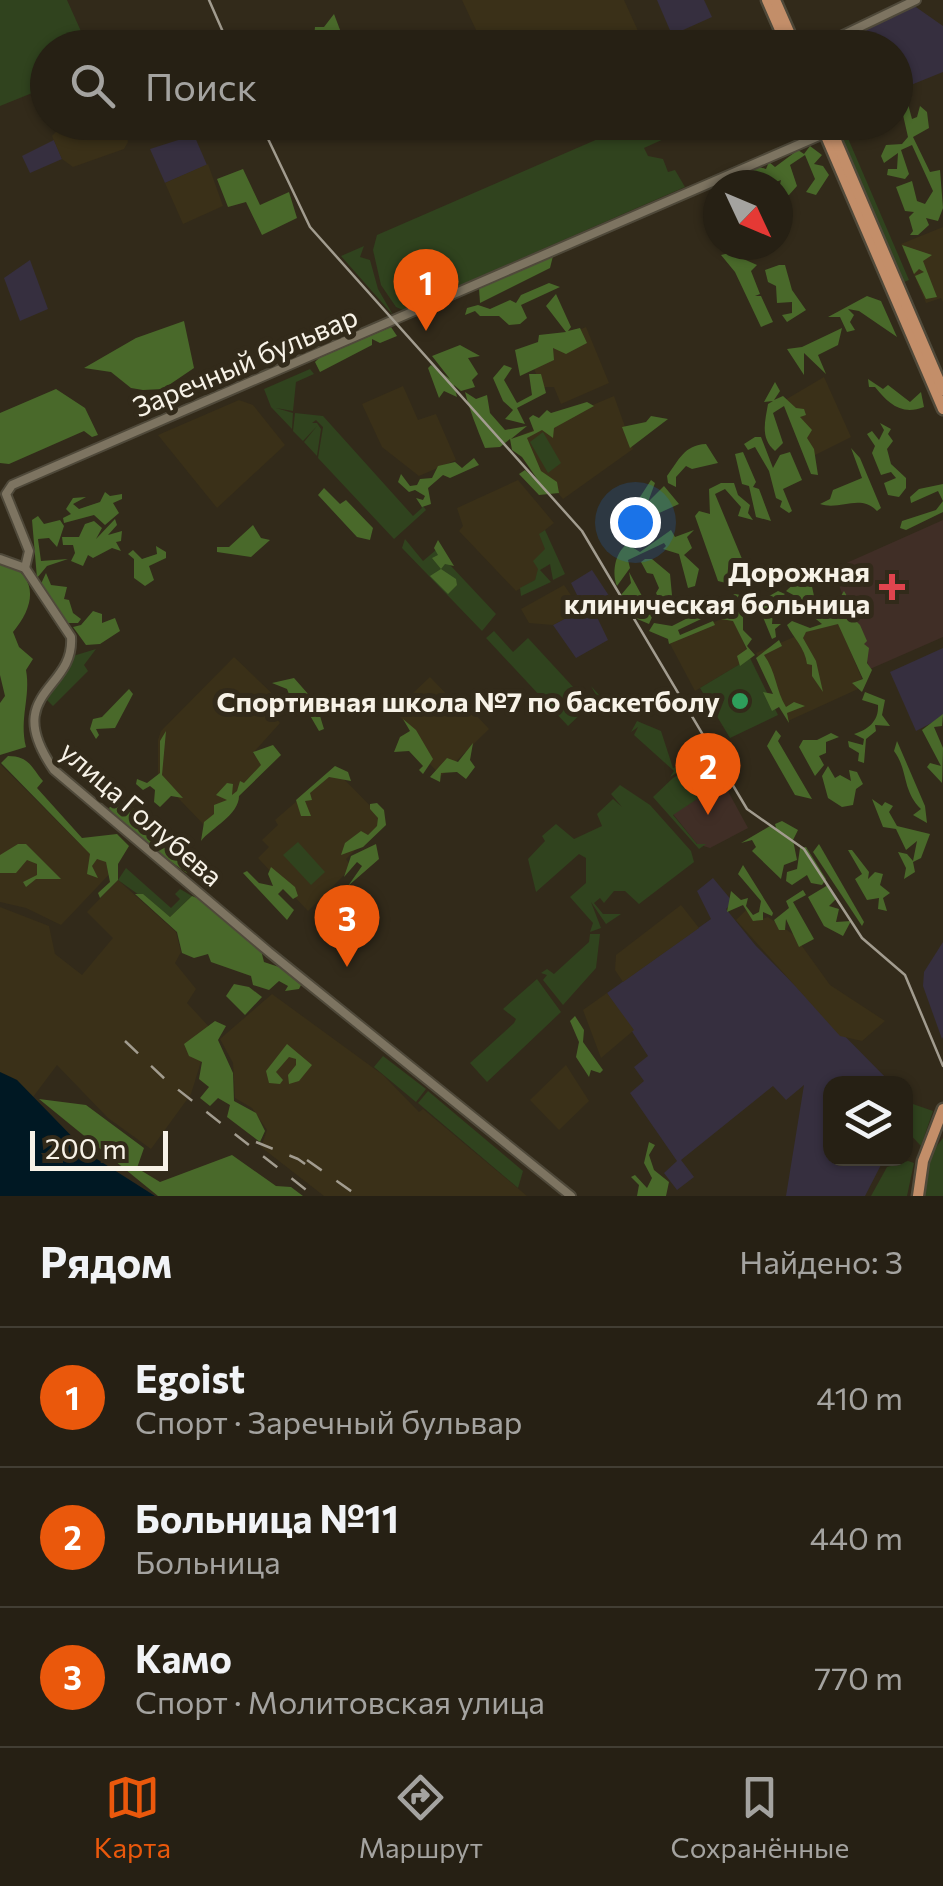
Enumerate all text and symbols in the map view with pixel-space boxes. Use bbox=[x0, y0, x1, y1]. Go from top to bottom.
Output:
search box bbox=[30, 30, 913, 140]
icon: search bbox=[65, 58, 120, 113]
text: Поиск bbox=[145, 62, 257, 109]
north arrow bbox=[703, 170, 793, 260]
pin: 1 bbox=[394, 248, 458, 331]
street label: Заречный бульвар bbox=[128, 298, 362, 424]
your location bbox=[610, 497, 661, 548]
place label: Дорожная клиническая больница bbox=[564, 554, 870, 620]
marker: Дорожная клиническая больница bbox=[879, 574, 905, 600]
place label: Спортивная школа №7 по баскетболу bbox=[217, 684, 720, 718]
marker: Спортивная школа №7 по баскетболу bbox=[729, 690, 751, 712]
pin: 2 bbox=[676, 732, 740, 815]
street label: улица Голубева bbox=[54, 733, 230, 893]
pin: 3 bbox=[314, 884, 380, 967]
map controls bbox=[823, 1076, 913, 1166]
button: layers bbox=[823, 1076, 913, 1166]
scale bar bbox=[30, 1126, 168, 1170]
text: 200 m bbox=[45, 1131, 127, 1165]
text: Рядом bbox=[40, 1235, 172, 1287]
text: Найдено: 3 bbox=[739, 1241, 903, 1281]
text: Egoist bbox=[135, 1354, 245, 1401]
text: 1 bbox=[65, 1377, 80, 1417]
text: 410 m bbox=[816, 1377, 903, 1417]
text: Спорт · Заречный бульвар bbox=[135, 1401, 523, 1441]
text: Больница №11 bbox=[135, 1494, 399, 1541]
text: 2 bbox=[63, 1517, 82, 1557]
text: 440 m bbox=[810, 1517, 903, 1557]
text: Больница bbox=[135, 1541, 281, 1581]
text: Камо bbox=[135, 1634, 232, 1681]
text: 3 bbox=[63, 1657, 82, 1697]
text: 770 m bbox=[814, 1657, 903, 1697]
text: Спорт · Молитовская улица bbox=[135, 1681, 545, 1721]
tab: Карта bbox=[94, 1770, 171, 1864]
tab: Маршрут bbox=[359, 1770, 483, 1864]
tab: Сохранённые bbox=[670, 1770, 849, 1864]

